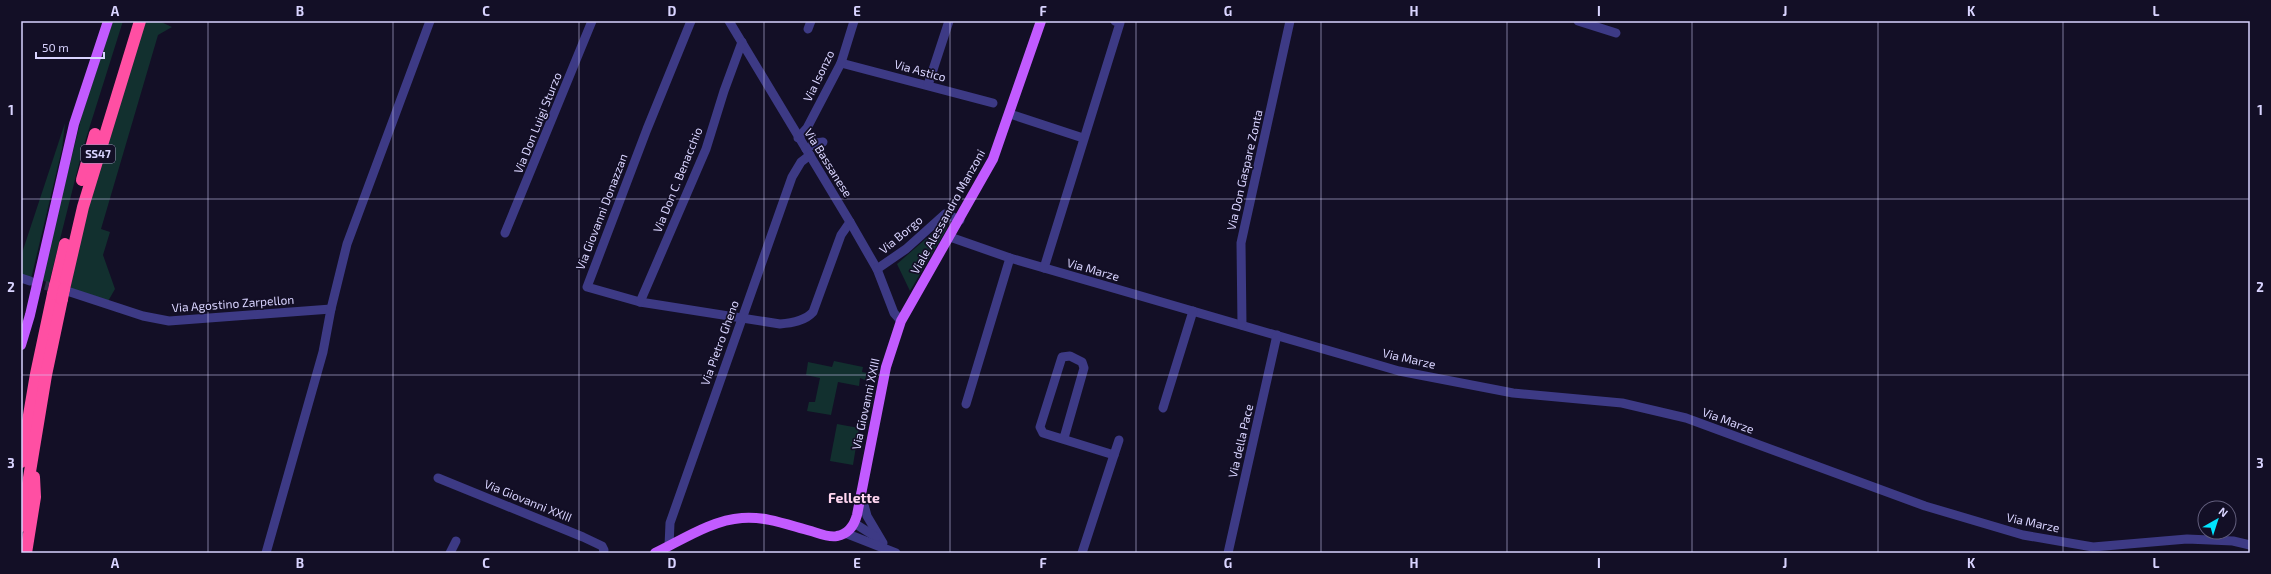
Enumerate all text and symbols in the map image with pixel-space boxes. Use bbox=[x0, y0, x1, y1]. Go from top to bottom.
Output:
text: A bbox=[111, 3, 120, 19]
text: B bbox=[296, 3, 304, 19]
text: C bbox=[482, 3, 490, 19]
text: D bbox=[668, 3, 677, 19]
text: E bbox=[853, 3, 861, 19]
text: F bbox=[1039, 3, 1047, 19]
text: G bbox=[1224, 3, 1232, 19]
text: H bbox=[1410, 3, 1419, 19]
text: I bbox=[1597, 3, 1601, 19]
text: J bbox=[1783, 3, 1787, 19]
text: K bbox=[1967, 3, 1976, 19]
text: L bbox=[2153, 3, 2160, 19]
scale bar bbox=[36, 34, 104, 60]
text: 50 m bbox=[42, 40, 69, 54]
street label: Via Isonzo bbox=[800, 47, 837, 104]
street label: Via Astico bbox=[893, 56, 948, 84]
street label: Via Don Luigi Sturzo bbox=[510, 70, 564, 175]
text: 1 bbox=[8, 102, 14, 118]
text: 1 bbox=[2257, 102, 2263, 118]
street label: Via Don Gaspare Zonta bbox=[1223, 108, 1265, 231]
street label: Via Don C. Benacchio bbox=[650, 125, 705, 234]
street label: Via Bassanese bbox=[802, 126, 856, 199]
road number: SS47 bbox=[81, 145, 115, 163]
street label: Viale Alessandro Manzoni bbox=[907, 147, 987, 276]
street label: Via Giovanni Donazzan bbox=[572, 151, 630, 272]
street label: Via Borgo bbox=[876, 212, 925, 256]
street label: Via Marze bbox=[1065, 255, 1121, 283]
text: 2 bbox=[7, 279, 15, 295]
text: 2 bbox=[2256, 279, 2264, 295]
street label: Via Agostino Zarpellon bbox=[171, 292, 295, 314]
street label: Via Pietro Gheno bbox=[697, 298, 741, 387]
street label: Via Marze bbox=[1381, 345, 1437, 371]
street label: Via Giovanni XXIII bbox=[848, 357, 882, 451]
street label: Via della Pace bbox=[1225, 403, 1255, 479]
street label: Via Marze bbox=[1701, 404, 1756, 436]
text: 3 bbox=[7, 455, 15, 471]
text: 3 bbox=[2256, 455, 2264, 471]
street label: Via Giovanni XXIII bbox=[482, 476, 574, 524]
district label: Fellette bbox=[828, 489, 880, 506]
north arrow bbox=[2197, 500, 2237, 540]
text: N bbox=[2216, 504, 2231, 519]
street label: Via Marze bbox=[2005, 510, 2061, 534]
text: A bbox=[111, 555, 120, 571]
text: B bbox=[296, 555, 304, 571]
text: C bbox=[482, 555, 490, 571]
text: D bbox=[668, 555, 677, 571]
text: E bbox=[853, 555, 861, 571]
text: F bbox=[1039, 555, 1047, 571]
text: G bbox=[1224, 555, 1232, 571]
text: H bbox=[1410, 555, 1419, 571]
text: I bbox=[1597, 555, 1601, 571]
text: J bbox=[1783, 555, 1787, 571]
text: K bbox=[1967, 555, 1976, 571]
text: L bbox=[2153, 555, 2160, 571]

